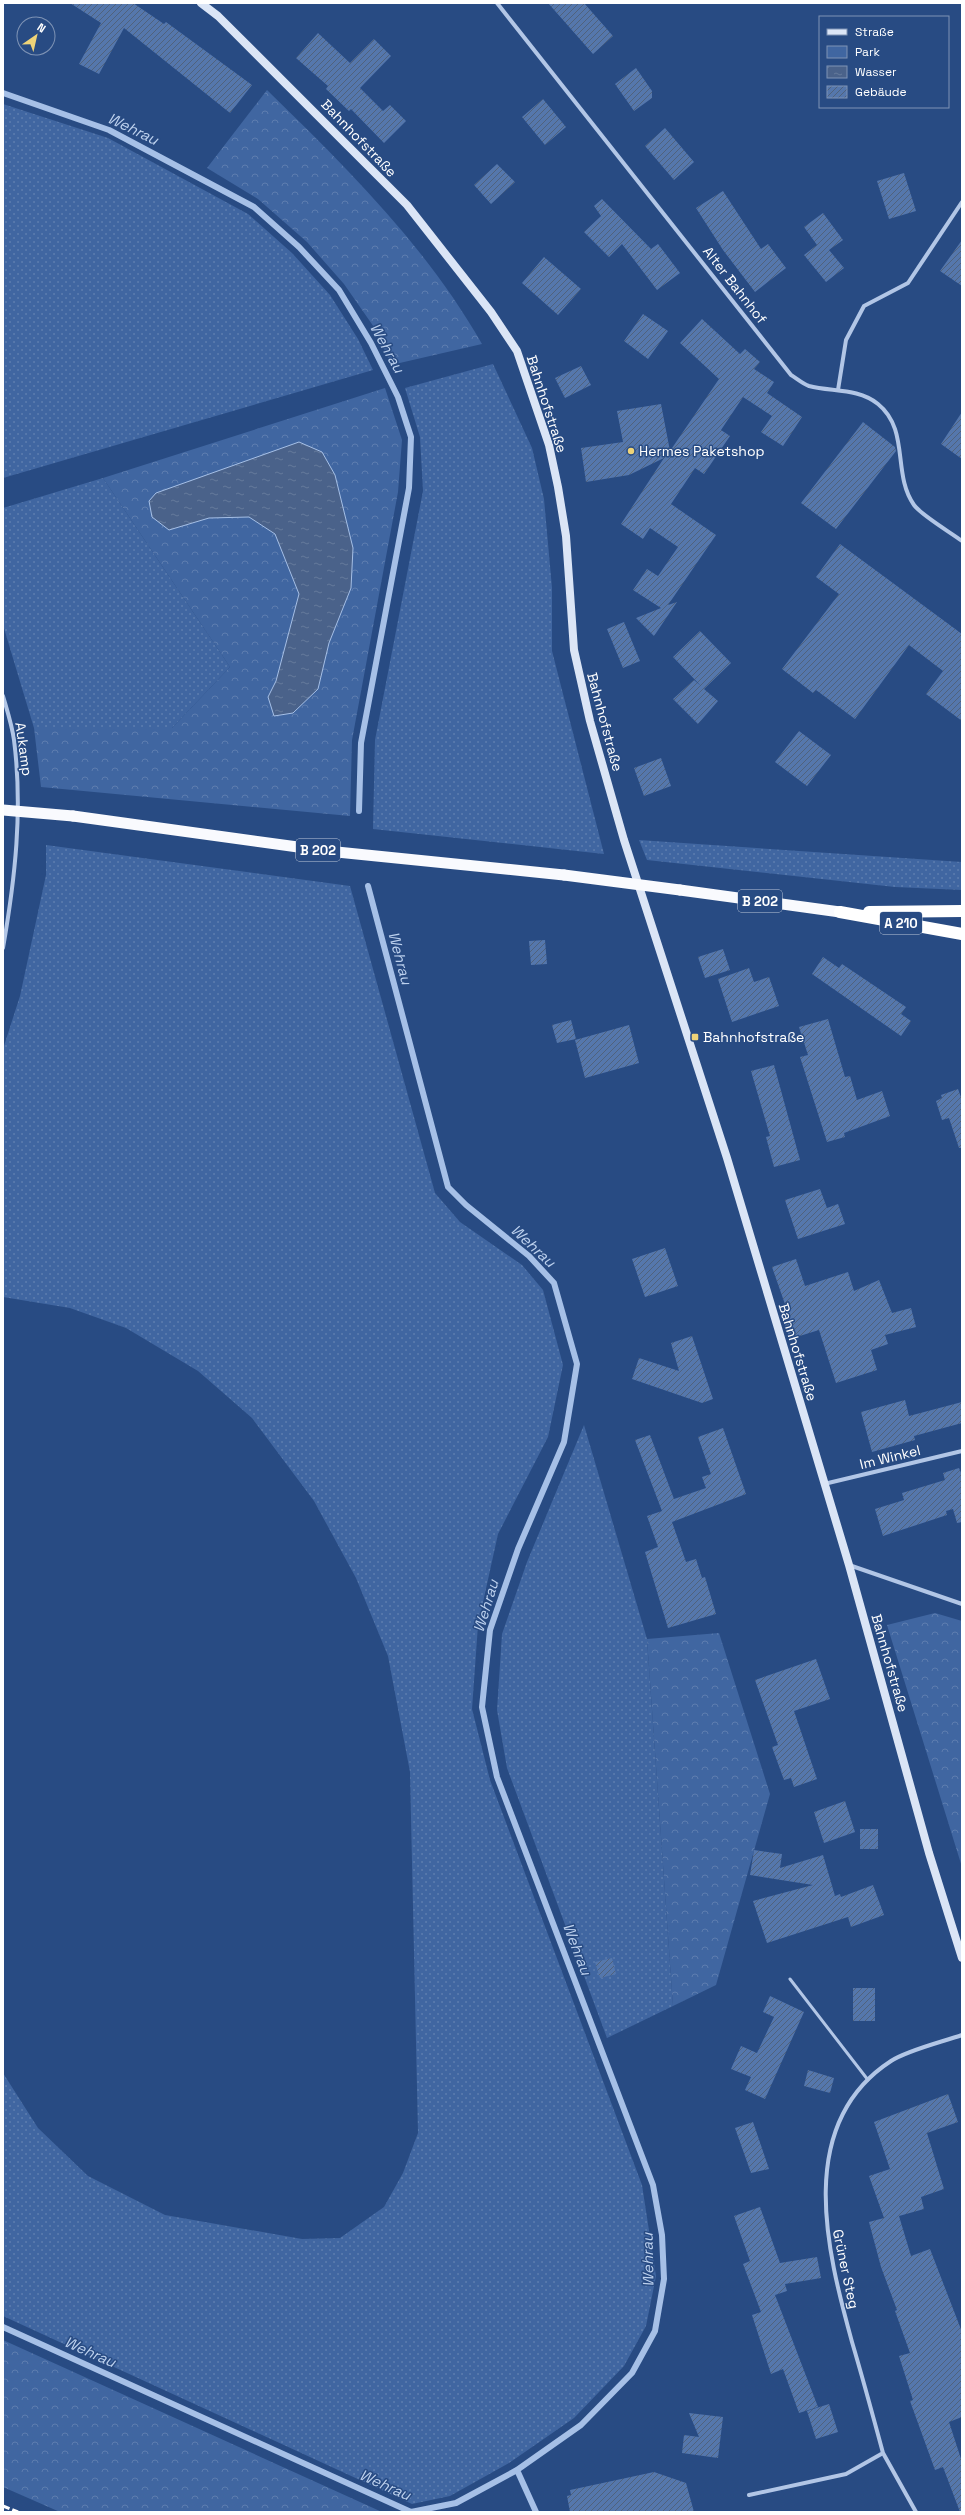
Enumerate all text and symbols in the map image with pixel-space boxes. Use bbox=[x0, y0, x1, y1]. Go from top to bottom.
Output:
north arrow bbox=[16, 16, 56, 56]
legend bbox=[819, 16, 949, 108]
text: N bbox=[35, 20, 49, 36]
text: Straße bbox=[855, 24, 894, 40]
text: Park bbox=[855, 44, 880, 60]
text: Wasser bbox=[855, 64, 897, 80]
text: Gebäude bbox=[855, 84, 907, 100]
street label: Bahnhofstraße bbox=[317, 95, 401, 181]
water label: Wehrau bbox=[105, 108, 162, 149]
street label: Alter Bahnhof bbox=[699, 243, 771, 327]
water label: Wehrau bbox=[366, 320, 409, 377]
street label: Bahnhofstraße bbox=[523, 353, 571, 455]
place label: Hermes Paketshop bbox=[639, 442, 765, 460]
marker: Hermes Paketshop bbox=[626, 446, 636, 456]
street label: Bahnhofstraße bbox=[583, 671, 627, 773]
street label: Aukamp bbox=[11, 721, 37, 777]
road number: B 202 bbox=[296, 839, 340, 861]
road number: B 202 bbox=[738, 890, 782, 912]
road number: A 210 bbox=[880, 912, 922, 934]
water label: Wehrau bbox=[384, 929, 417, 987]
place label: Bahnhofstraße bbox=[703, 1028, 804, 1046]
marker: Bahnhofstraße bbox=[690, 1032, 700, 1042]
water label: Wehrau bbox=[507, 1220, 560, 1272]
street label: Bahnhofstraße bbox=[775, 1301, 821, 1403]
street label: Im Winkel bbox=[858, 1441, 922, 1473]
water label: Wehrau bbox=[469, 1576, 503, 1634]
street label: Bahnhofstraße bbox=[867, 1612, 913, 1714]
water label: Wehrau bbox=[559, 1920, 596, 1978]
street label: Grüner Steg bbox=[829, 2228, 863, 2310]
water label: Wehrau bbox=[638, 2232, 657, 2287]
water label: Wehrau bbox=[62, 2332, 119, 2372]
water label: Wehrau bbox=[357, 2465, 414, 2505]

